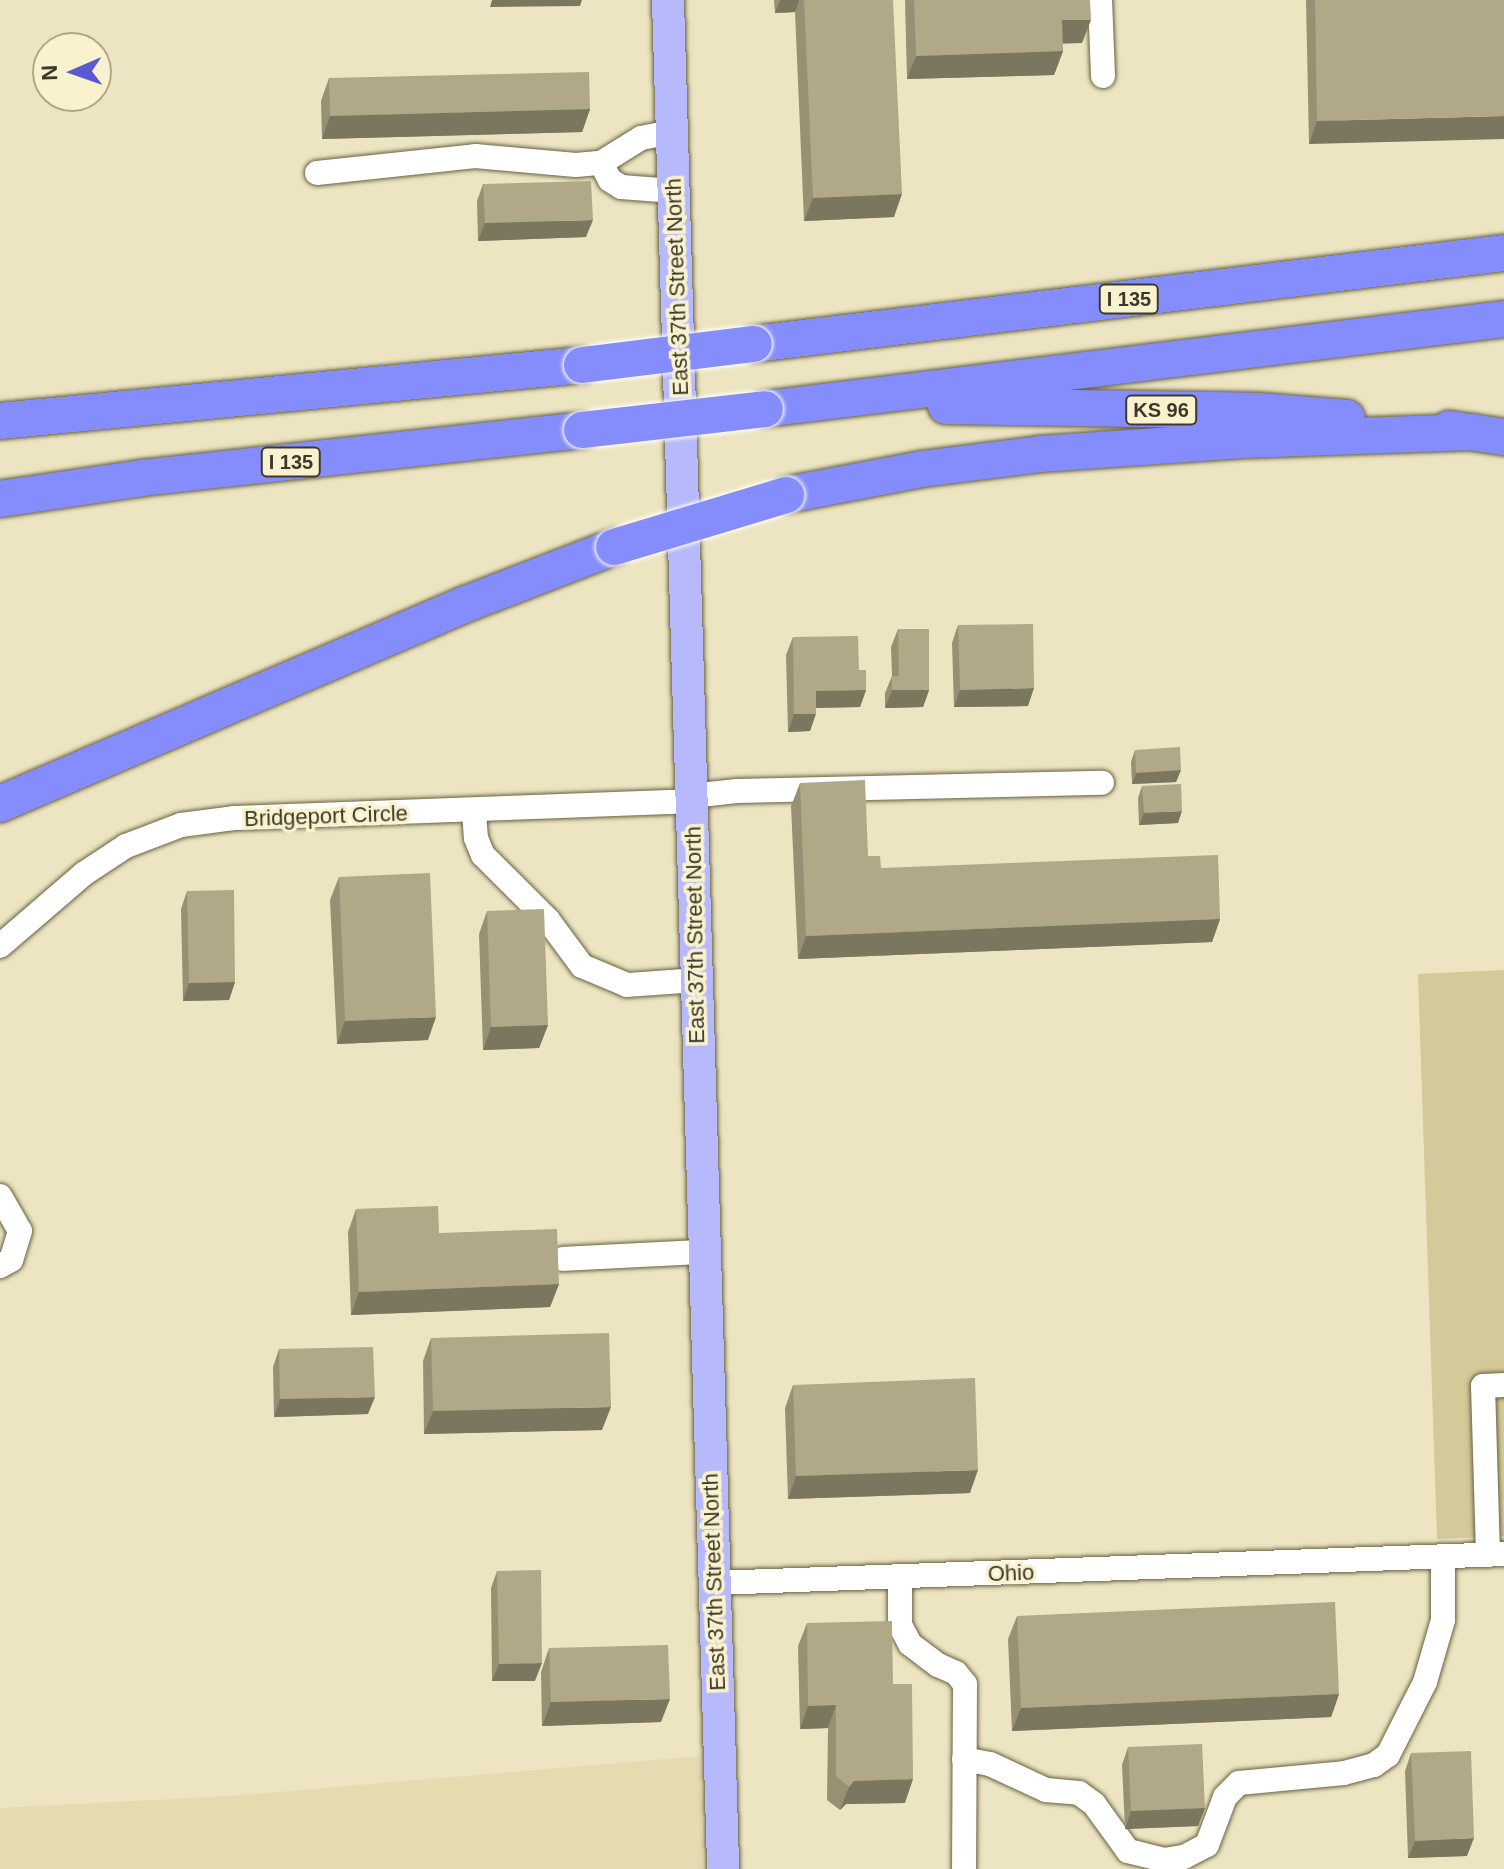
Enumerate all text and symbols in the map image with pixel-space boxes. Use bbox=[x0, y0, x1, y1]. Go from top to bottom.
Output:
north arrow bbox=[32, 32, 112, 112]
text: N bbox=[37, 64, 62, 81]
street label: East 37th Street North bbox=[660, 178, 694, 396]
road number: I 135 bbox=[1097, 283, 1161, 315]
road number: KS 96 bbox=[1125, 394, 1197, 426]
road number: I 135 bbox=[259, 446, 323, 478]
street label: Bridgeport Circle bbox=[244, 800, 408, 832]
street label: East 37th Street North bbox=[680, 826, 710, 1044]
street label: East 37th Street North bbox=[697, 1473, 731, 1691]
street label: Ohio bbox=[987, 1559, 1035, 1587]

